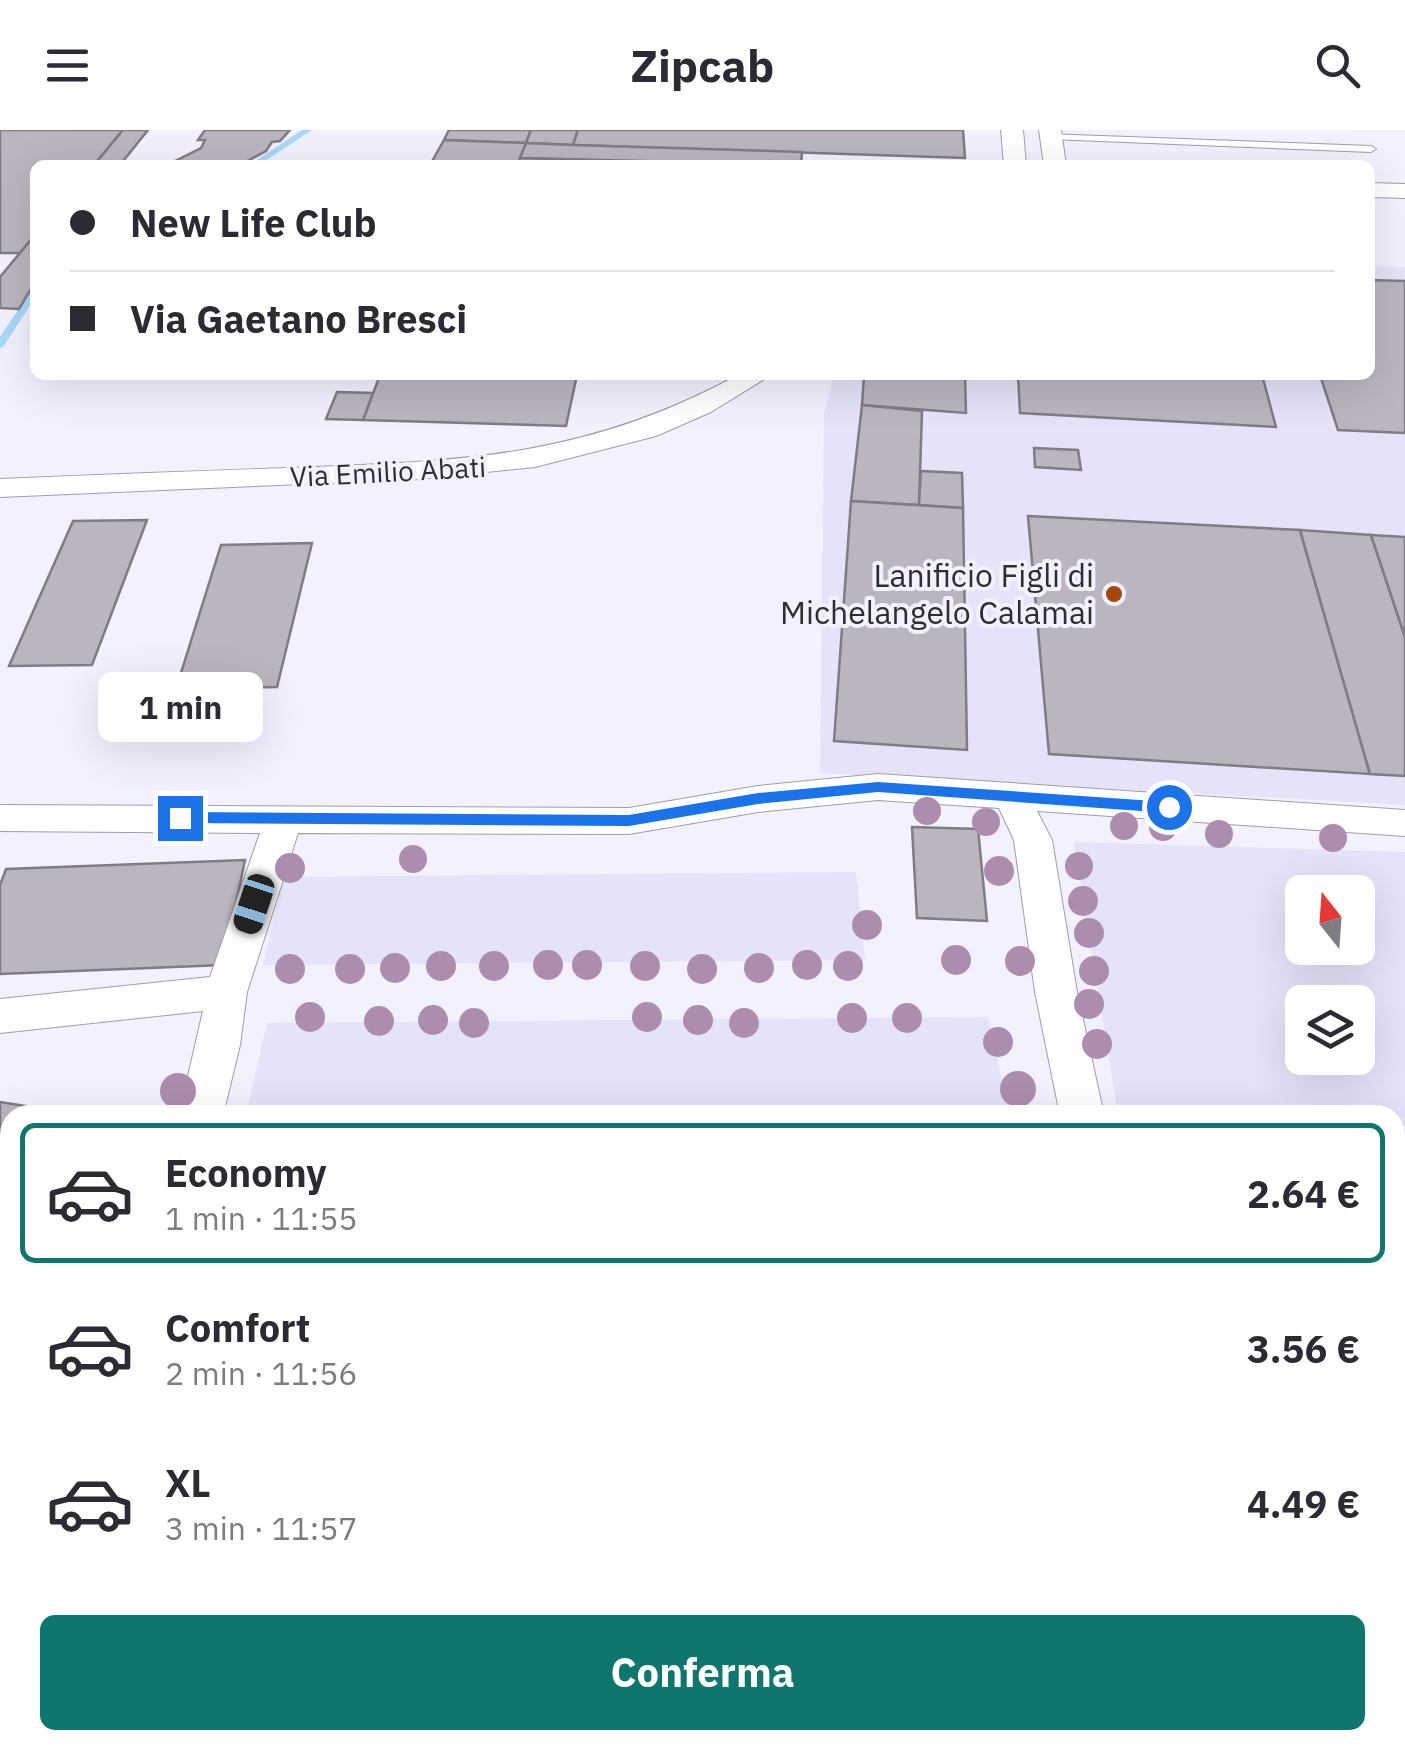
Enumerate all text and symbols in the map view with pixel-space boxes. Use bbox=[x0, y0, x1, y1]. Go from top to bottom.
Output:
text: Zipcab bbox=[631, 36, 774, 94]
icon: menu bbox=[40, 38, 95, 93]
icon: search bbox=[1310, 38, 1365, 93]
text: New Life Club bbox=[130, 198, 377, 247]
text: Via Gaetano Bresci bbox=[130, 294, 467, 343]
street label: Via Emilio Abati bbox=[289, 448, 487, 495]
place label: Lanificio Figli di Michelangelo Calamai bbox=[780, 554, 1094, 633]
marker: Lanificio Figli di Michelangelo Calamai bbox=[1103, 583, 1125, 605]
callout: 1 min bbox=[98, 673, 262, 743]
text: 1 min bbox=[139, 686, 222, 728]
route start bbox=[1147, 785, 1192, 830]
route end bbox=[158, 796, 203, 841]
car bbox=[230, 871, 278, 937]
north arrow bbox=[1285, 875, 1375, 965]
map controls bbox=[1285, 875, 1375, 1075]
button: layers bbox=[1285, 985, 1375, 1075]
icon: car bbox=[45, 1148, 135, 1238]
text: Economy bbox=[165, 1148, 327, 1197]
text: 2.64 € bbox=[1247, 1169, 1360, 1218]
text: 1 min · 11:55 bbox=[165, 1197, 358, 1239]
icon: car bbox=[45, 1303, 135, 1393]
text: Comfort bbox=[165, 1303, 310, 1352]
text: 3.56 € bbox=[1247, 1324, 1360, 1373]
text: 2 min · 11:56 bbox=[165, 1352, 358, 1394]
icon: car bbox=[45, 1458, 135, 1548]
text: XL bbox=[165, 1458, 211, 1507]
text: 4.49 € bbox=[1247, 1479, 1360, 1528]
text: 3 min · 11:57 bbox=[165, 1507, 358, 1549]
button: Conferma bbox=[40, 1615, 1365, 1730]

